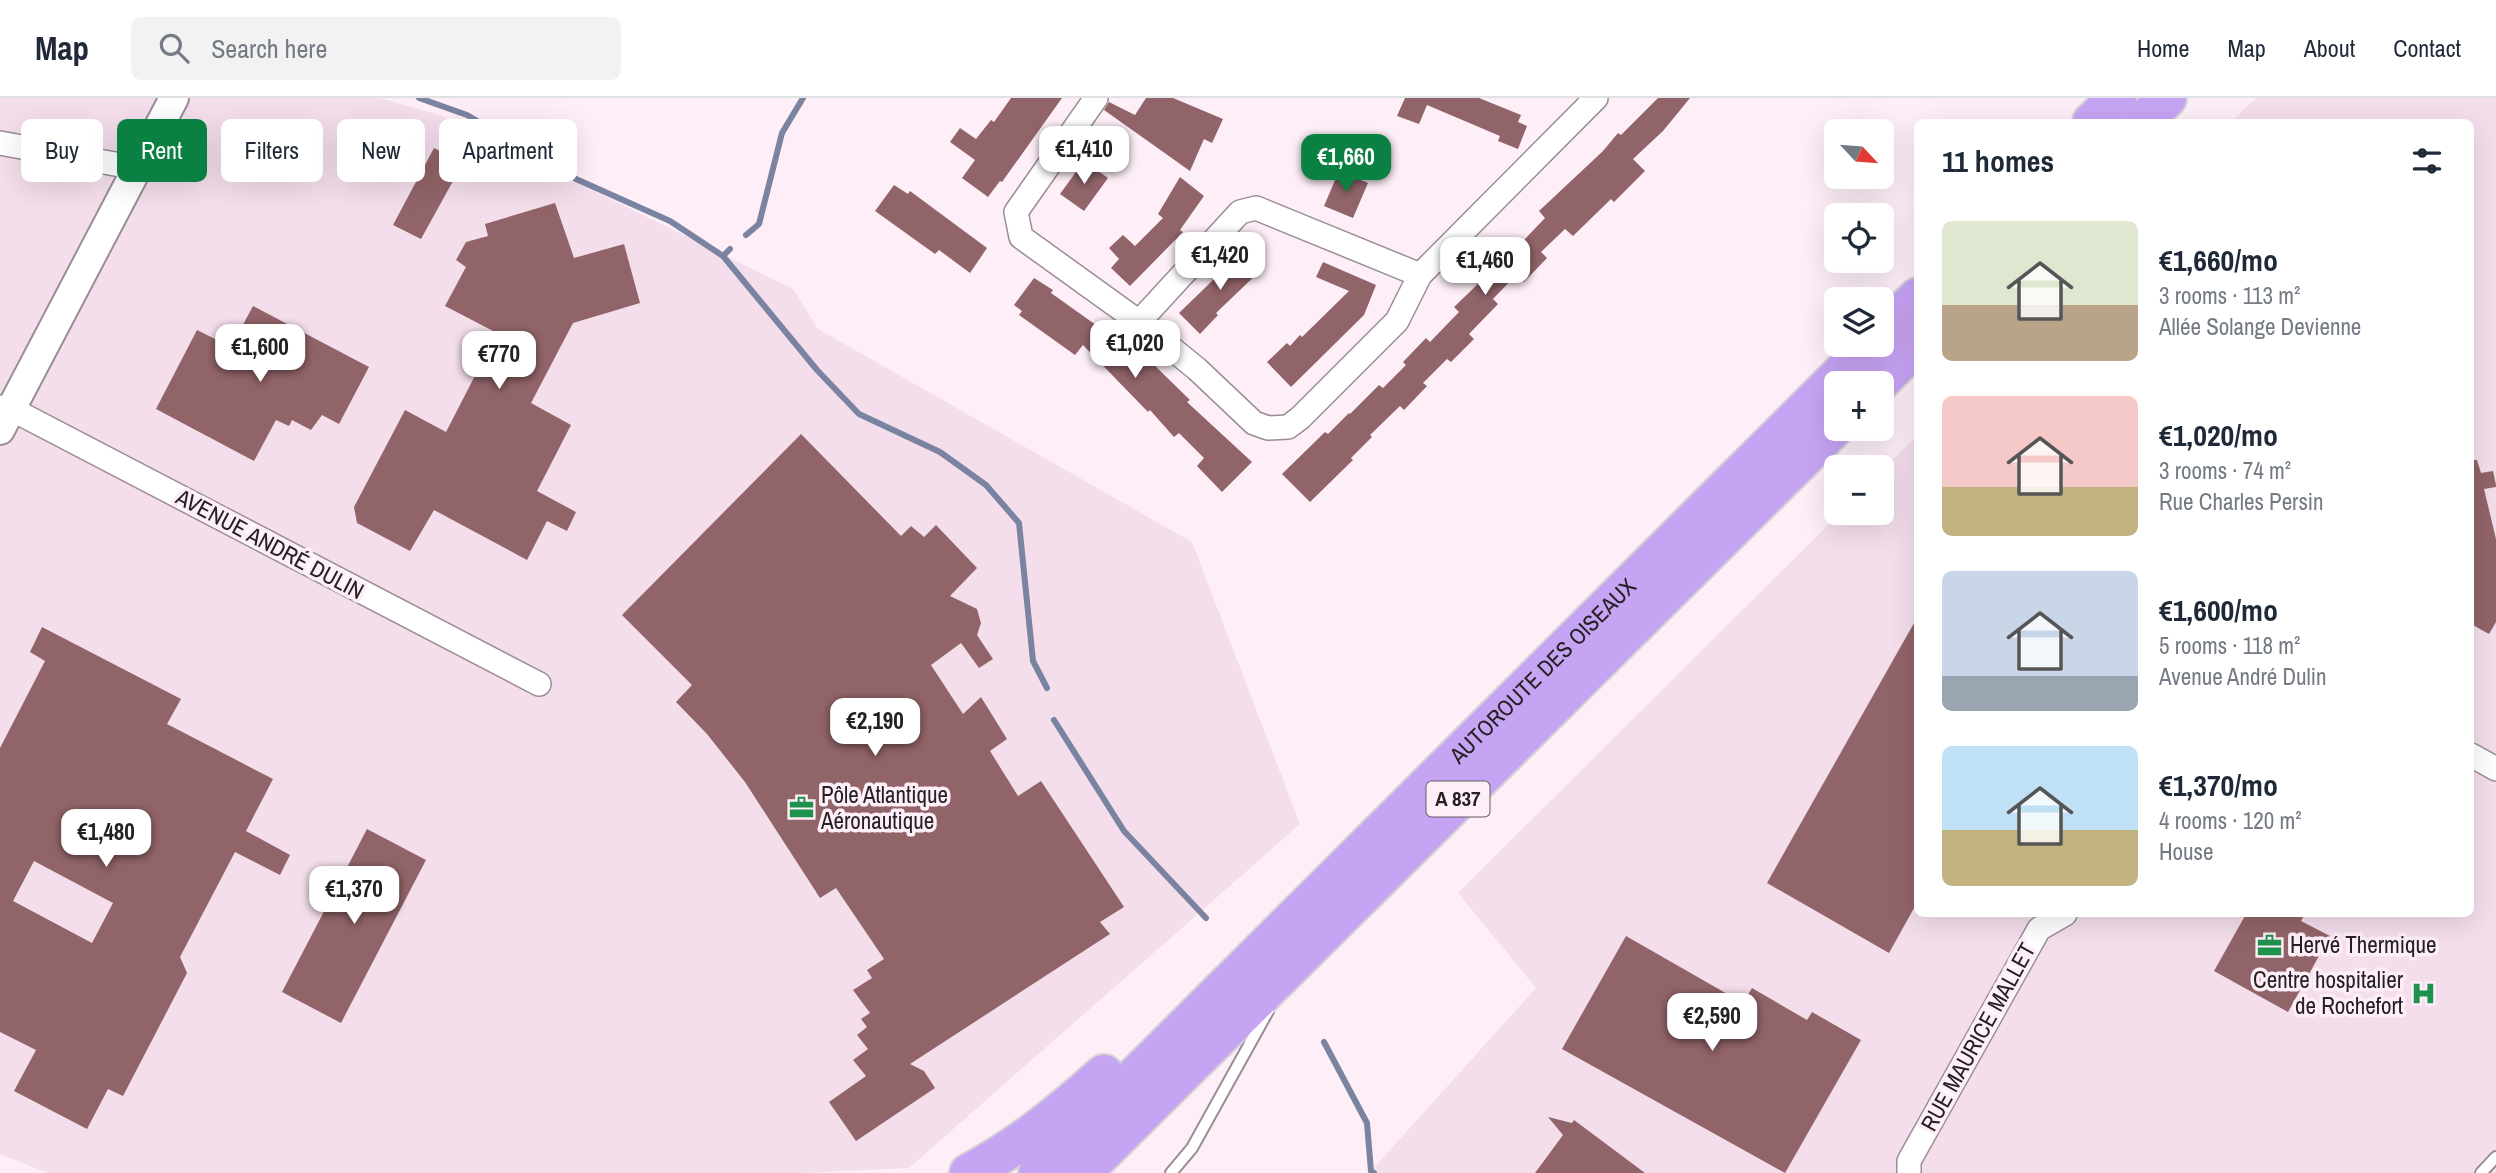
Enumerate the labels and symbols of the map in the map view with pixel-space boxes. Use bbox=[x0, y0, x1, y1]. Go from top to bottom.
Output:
north arrow bbox=[1824, 119, 1894, 189]
pin: €1,410 bbox=[1027, 126, 1141, 186]
pin: €1,660 bbox=[1289, 134, 1403, 194]
pin: €1,420 bbox=[1163, 232, 1277, 292]
pin: €1,460 bbox=[1428, 238, 1542, 297]
pin: €1,020 bbox=[1078, 320, 1192, 380]
pin: €1,600 bbox=[203, 324, 317, 384]
pin: €770 bbox=[458, 331, 540, 391]
street label: AVENUE ANDRÉ DULIN bbox=[170, 481, 369, 606]
street label: AUTOROUTE DES OISEAUX bbox=[1442, 570, 1643, 771]
pin: €2,190 bbox=[818, 698, 932, 758]
place label: Pôle Atlantique Aéronautique bbox=[820, 779, 948, 836]
road number: A 837 bbox=[1426, 782, 1490, 816]
office icon: Pôle Atlantique Aéronautique bbox=[787, 794, 815, 822]
pin: €1,480 bbox=[49, 810, 163, 869]
pin: €1,370 bbox=[297, 866, 411, 926]
place label: Hervé Thermique bbox=[2290, 929, 2436, 960]
office icon: Hervé Thermique bbox=[2256, 931, 2284, 959]
street label: RUE MAURICE MALLET bbox=[1913, 937, 2042, 1136]
place label: Centre hospitalier de Rochefort bbox=[2253, 964, 2404, 1021]
hospital icon: Centre hospitalier de Rochefort bbox=[2409, 979, 2437, 1007]
pin: €2,590 bbox=[1655, 993, 1769, 1053]

